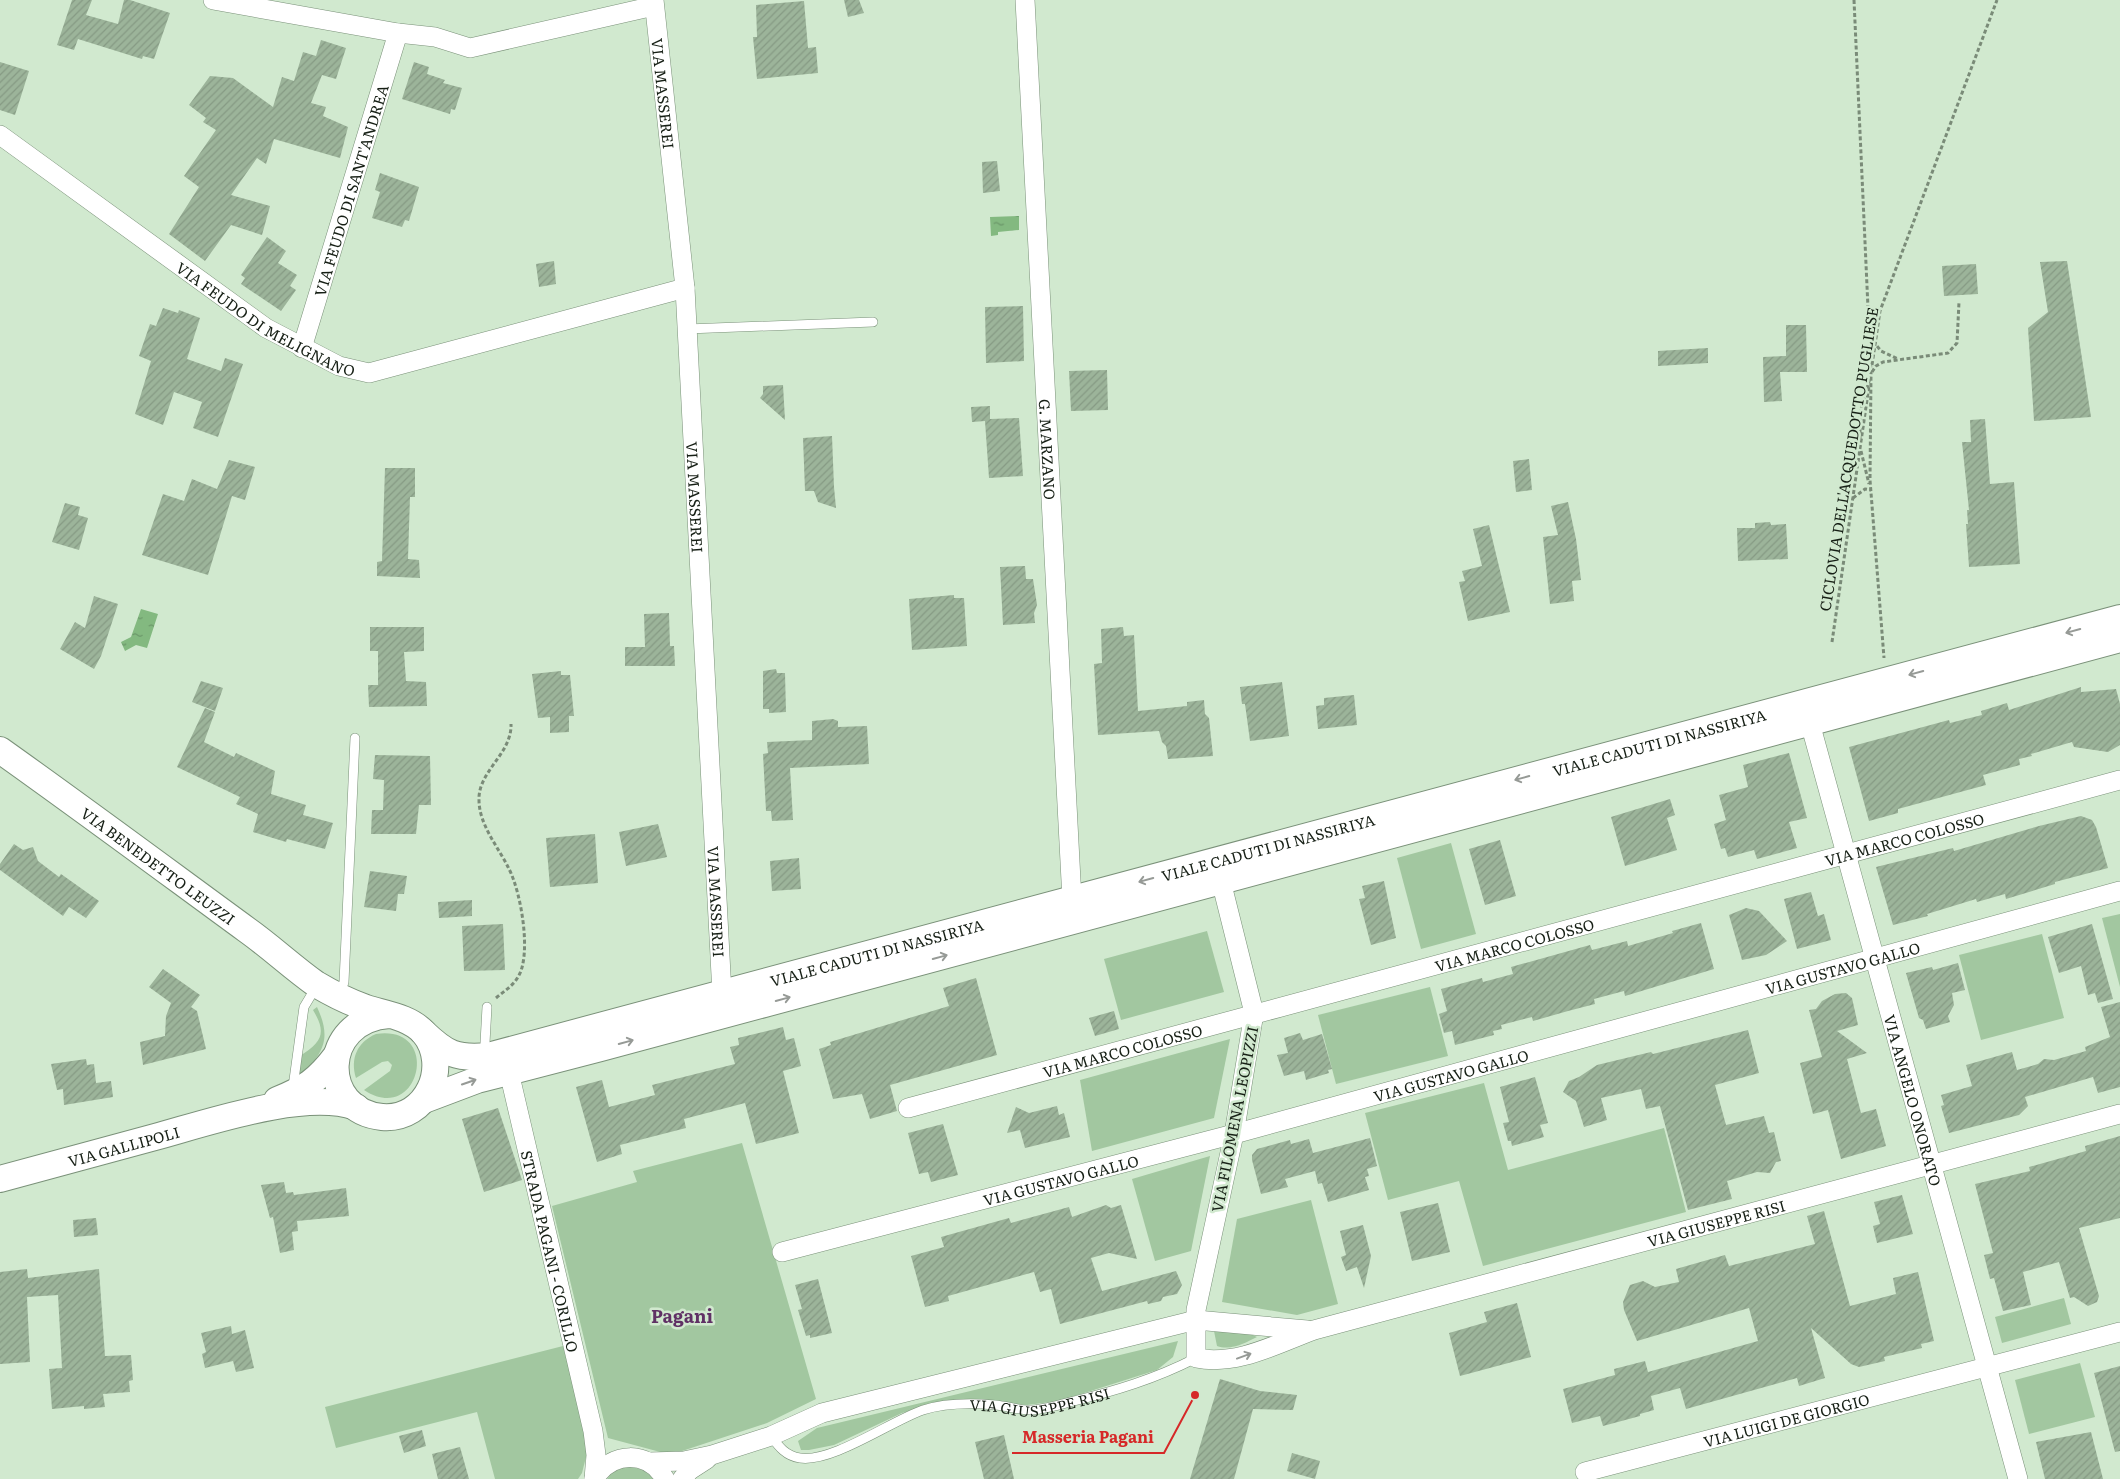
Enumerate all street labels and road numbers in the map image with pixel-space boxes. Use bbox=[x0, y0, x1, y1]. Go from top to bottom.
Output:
street label: VIA MASSEREI bbox=[647, 37, 681, 150]
street label: VIA FEUDO DI SANT'ANDREA bbox=[307, 81, 393, 299]
street label: VIA FEUDO DI MELIGNANO bbox=[172, 255, 358, 381]
street label: CICLOVIA DELL'ACQUEDOTTO PUGLIESE bbox=[1813, 305, 1883, 613]
street label: G. MARZANO bbox=[1034, 398, 1063, 500]
street label: VIA MASSEREI bbox=[682, 441, 710, 553]
street label: VIALE CADUTI DI NASSIRIYA bbox=[1550, 702, 1768, 781]
street label: VIA BENEDETTO LEUZZI bbox=[77, 801, 241, 930]
street label: VIA MARCO COLOSSO bbox=[1822, 806, 1986, 871]
street label: VIALE CADUTI DI NASSIRIYA bbox=[1158, 807, 1377, 886]
street label: VIA MASSEREI bbox=[703, 845, 732, 958]
street label: VIA MARCO COLOSSO bbox=[1432, 911, 1597, 977]
street label: VIALE CADUTI DI NASSIRIYA bbox=[767, 912, 986, 991]
street label: VIA GUSTAVO GALLO bbox=[1762, 935, 1923, 999]
street label: VIA ANGELO ONORATO bbox=[1879, 1011, 1948, 1188]
street label: VIA MARCO COLOSSO bbox=[1040, 1017, 1205, 1083]
street label: VIA FILOMENA LEOPIZZI bbox=[1205, 1024, 1263, 1214]
street label: VIA GUSTAVO GALLO bbox=[1371, 1042, 1531, 1107]
street label: VIA GALLIPOLI bbox=[65, 1119, 182, 1172]
street label: STRADA PAGANI - CORILLO bbox=[516, 1148, 586, 1354]
street label: VIA GUSTAVO GALLO bbox=[980, 1148, 1141, 1211]
street label: VIA GIUSEPPE RISI bbox=[1644, 1193, 1788, 1252]
street label: VIA GIUSEPPE RISI bbox=[969, 1381, 1112, 1422]
street label: VIA LUIGI DE GIORGIO bbox=[1701, 1387, 1872, 1452]

